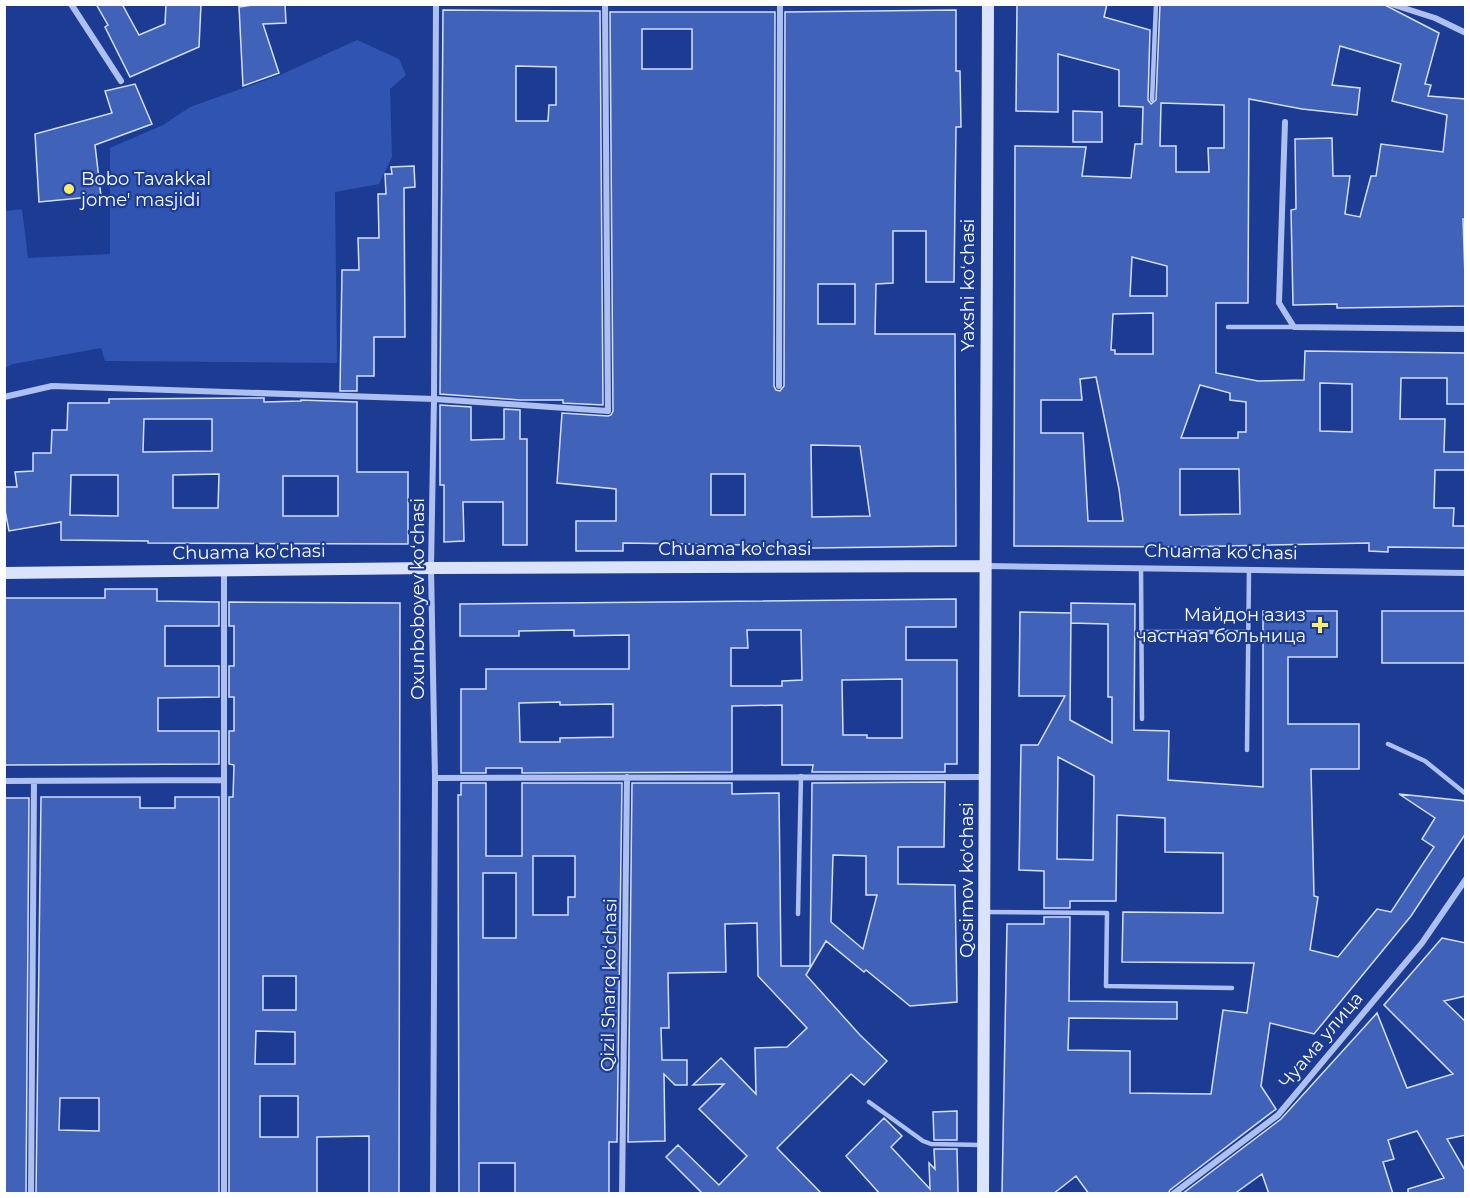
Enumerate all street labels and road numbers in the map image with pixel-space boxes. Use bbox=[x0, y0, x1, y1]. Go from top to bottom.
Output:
street label: Yaxshi koʻchasi bbox=[957, 219, 979, 351]
street label: Oxunboboyev koʻchasi bbox=[407, 498, 429, 700]
street label: Chuama ko'chasi bbox=[658, 538, 812, 560]
street label: Chuama ko'chasi bbox=[172, 540, 326, 564]
street label: Chuama ko'chasi bbox=[1144, 540, 1298, 564]
street label: Qosimov ko'chasi bbox=[956, 802, 978, 958]
street label: Qizil Sharq koʻchasi bbox=[596, 898, 622, 1072]
street label: Чуама улица bbox=[1274, 987, 1368, 1093]

